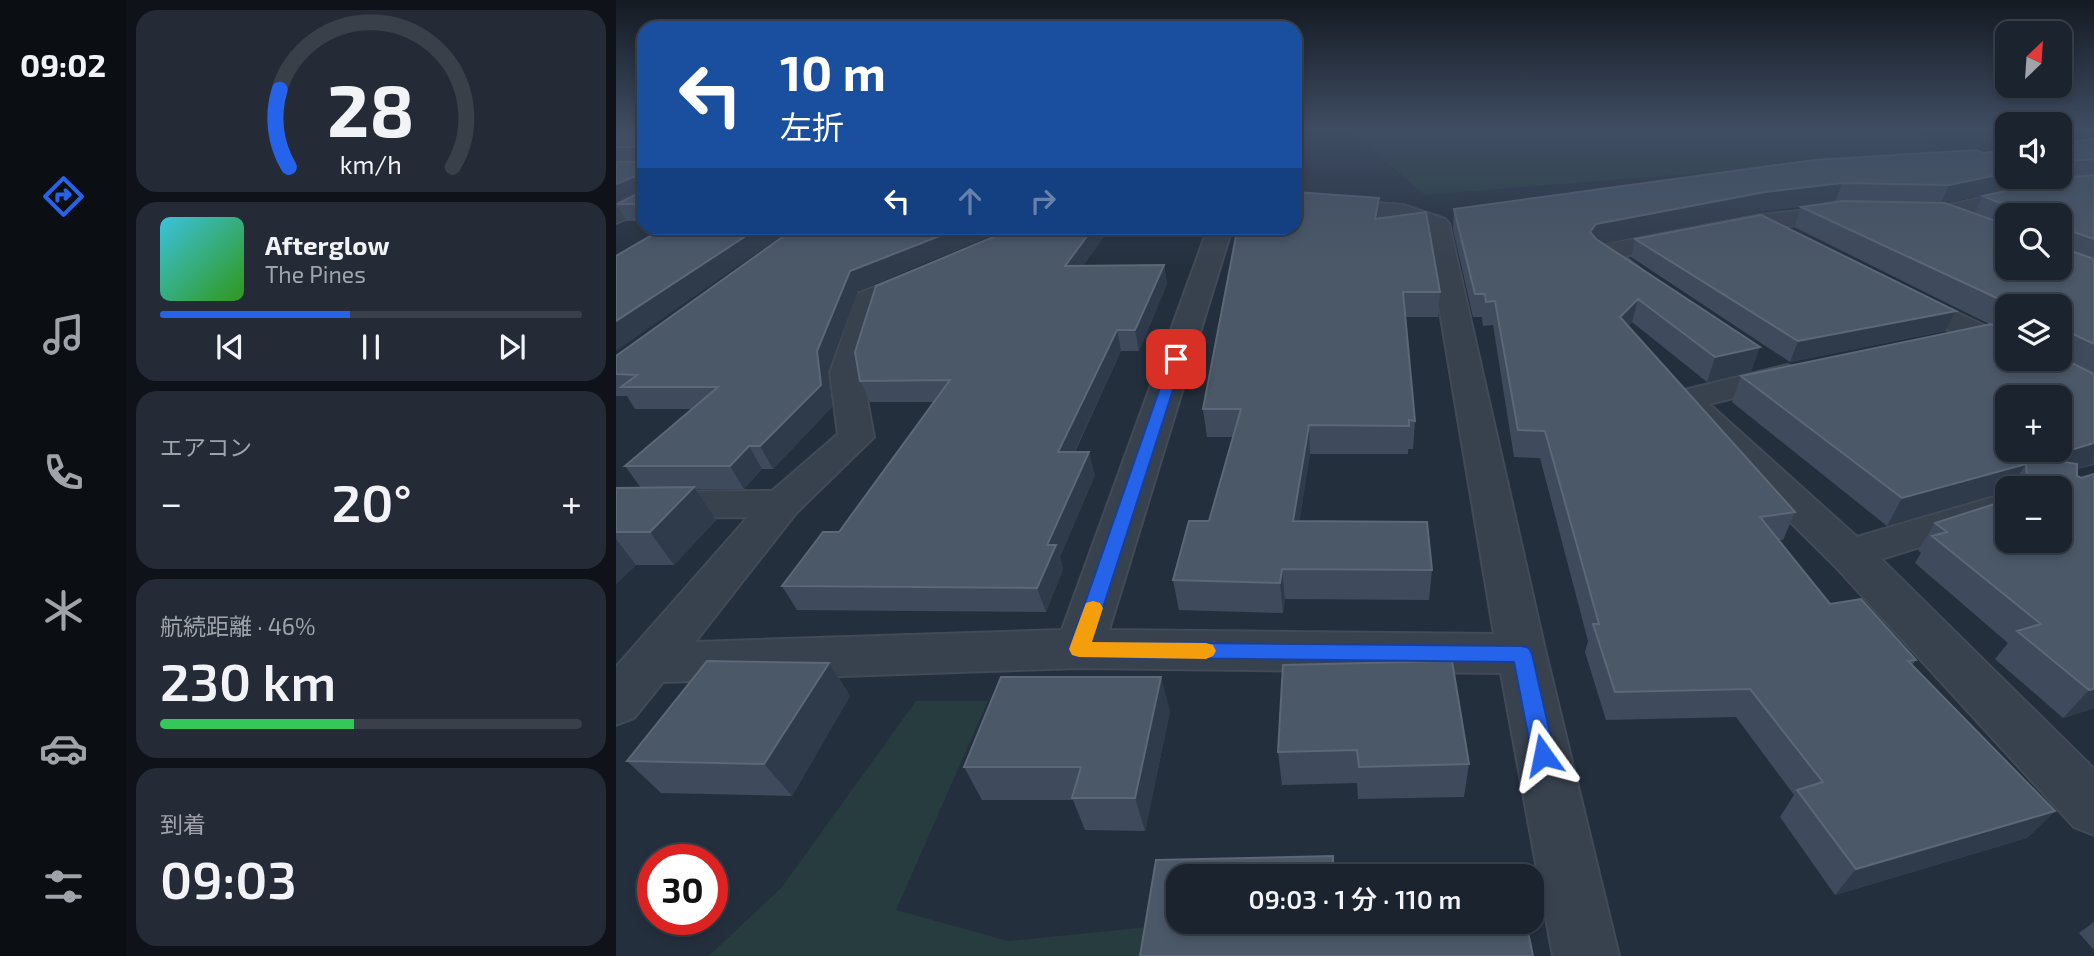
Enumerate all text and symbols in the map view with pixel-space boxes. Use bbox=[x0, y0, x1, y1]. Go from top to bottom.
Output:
north arrow bbox=[1995, 21, 2072, 98]
map controls bbox=[1995, 21, 2072, 553]
text: 10 m bbox=[780, 42, 886, 101]
text: 09:02 bbox=[20, 45, 106, 83]
icon: left bbox=[665, 49, 756, 140]
text: 28 bbox=[327, 64, 415, 152]
text: 左折 bbox=[780, 107, 844, 145]
button: sound bbox=[1995, 112, 2072, 189]
text: km/h bbox=[340, 149, 402, 179]
icon: directions bbox=[39, 172, 88, 221]
icon: left bbox=[878, 182, 916, 220]
icon: ahead bbox=[951, 182, 989, 220]
icon: right bbox=[1024, 182, 1062, 220]
button: search bbox=[1995, 203, 2072, 280]
text: Afterglow bbox=[265, 229, 390, 260]
text: The Pines bbox=[265, 260, 366, 288]
button: layers bbox=[1995, 294, 2072, 371]
icon: music bbox=[39, 310, 88, 359]
icon: previous bbox=[211, 328, 249, 366]
icon: pause bbox=[352, 328, 390, 366]
icon: next bbox=[493, 328, 531, 366]
pin bbox=[1146, 329, 1206, 389]
icon: arrive bbox=[1157, 340, 1195, 378]
button: + bbox=[1995, 385, 2072, 462]
text: エアコン bbox=[160, 433, 252, 461]
icon: phone bbox=[39, 448, 88, 497]
text: 20° bbox=[331, 470, 412, 532]
button: − bbox=[1995, 476, 2072, 553]
text: − bbox=[160, 479, 182, 525]
text: + bbox=[561, 479, 582, 525]
icon: climate bbox=[39, 586, 88, 635]
text: 航続距離 · 46% bbox=[160, 612, 316, 640]
text: 230 km bbox=[160, 649, 336, 711]
position arrow bbox=[1506, 718, 1580, 792]
icon: car bbox=[39, 724, 88, 773]
text: 到着 bbox=[160, 810, 206, 838]
speed limit sign: 30 bbox=[637, 844, 728, 935]
text: 09:03 bbox=[160, 847, 297, 909]
icon: filters bbox=[39, 862, 88, 911]
text: 09:03 · 1 分 · 110 m bbox=[1249, 883, 1461, 914]

